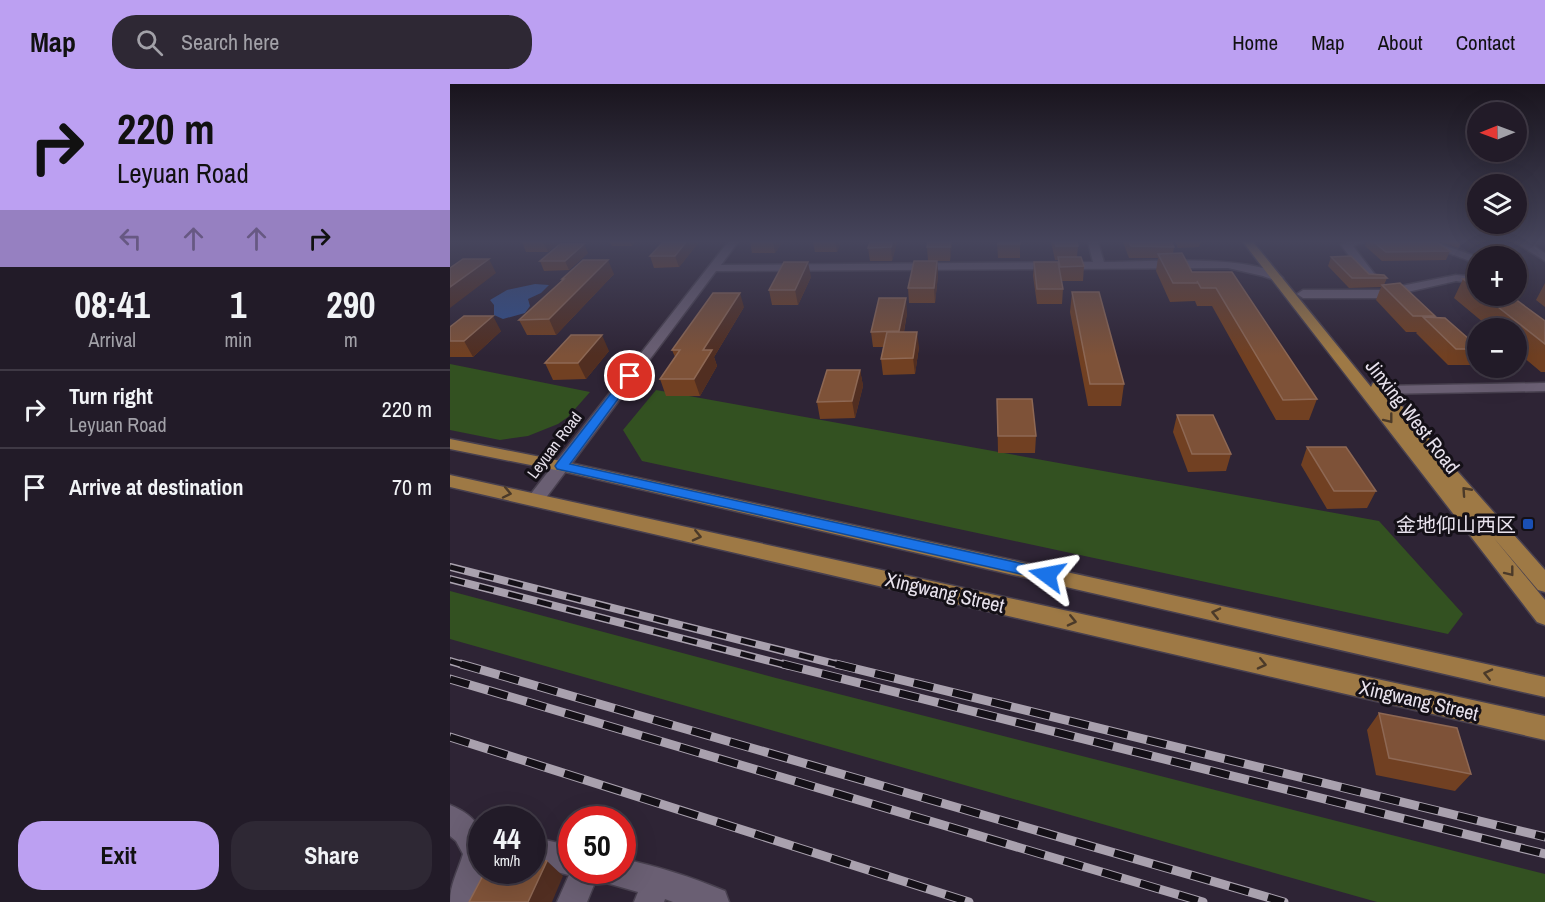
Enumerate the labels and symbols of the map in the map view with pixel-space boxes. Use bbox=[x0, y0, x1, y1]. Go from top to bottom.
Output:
north arrow bbox=[1467, 102, 1527, 162]
pin bbox=[604, 350, 655, 401]
street label: Jinxing West Road bbox=[1360, 353, 1466, 479]
street label: Leyuan Road bbox=[522, 407, 586, 483]
one-way arrow bbox=[1381, 412, 1392, 423]
one-way arrow bbox=[502, 486, 512, 499]
one-way arrow bbox=[1462, 487, 1473, 498]
place label: 金地仰山西区 bbox=[1396, 511, 1516, 538]
marker: 金地仰山西区 bbox=[1521, 517, 1535, 531]
one-way arrow bbox=[692, 528, 702, 541]
position arrow bbox=[1015, 543, 1079, 607]
street label: Xingwang Street bbox=[883, 565, 1008, 619]
one-way arrow bbox=[1502, 565, 1513, 576]
one-way arrow bbox=[1211, 607, 1221, 620]
one-way arrow bbox=[1067, 614, 1077, 627]
one-way arrow bbox=[1257, 657, 1267, 670]
one-way arrow bbox=[1483, 668, 1493, 681]
street label: Xingwang Street bbox=[1357, 673, 1482, 727]
speed limit sign: 50 bbox=[558, 806, 636, 884]

